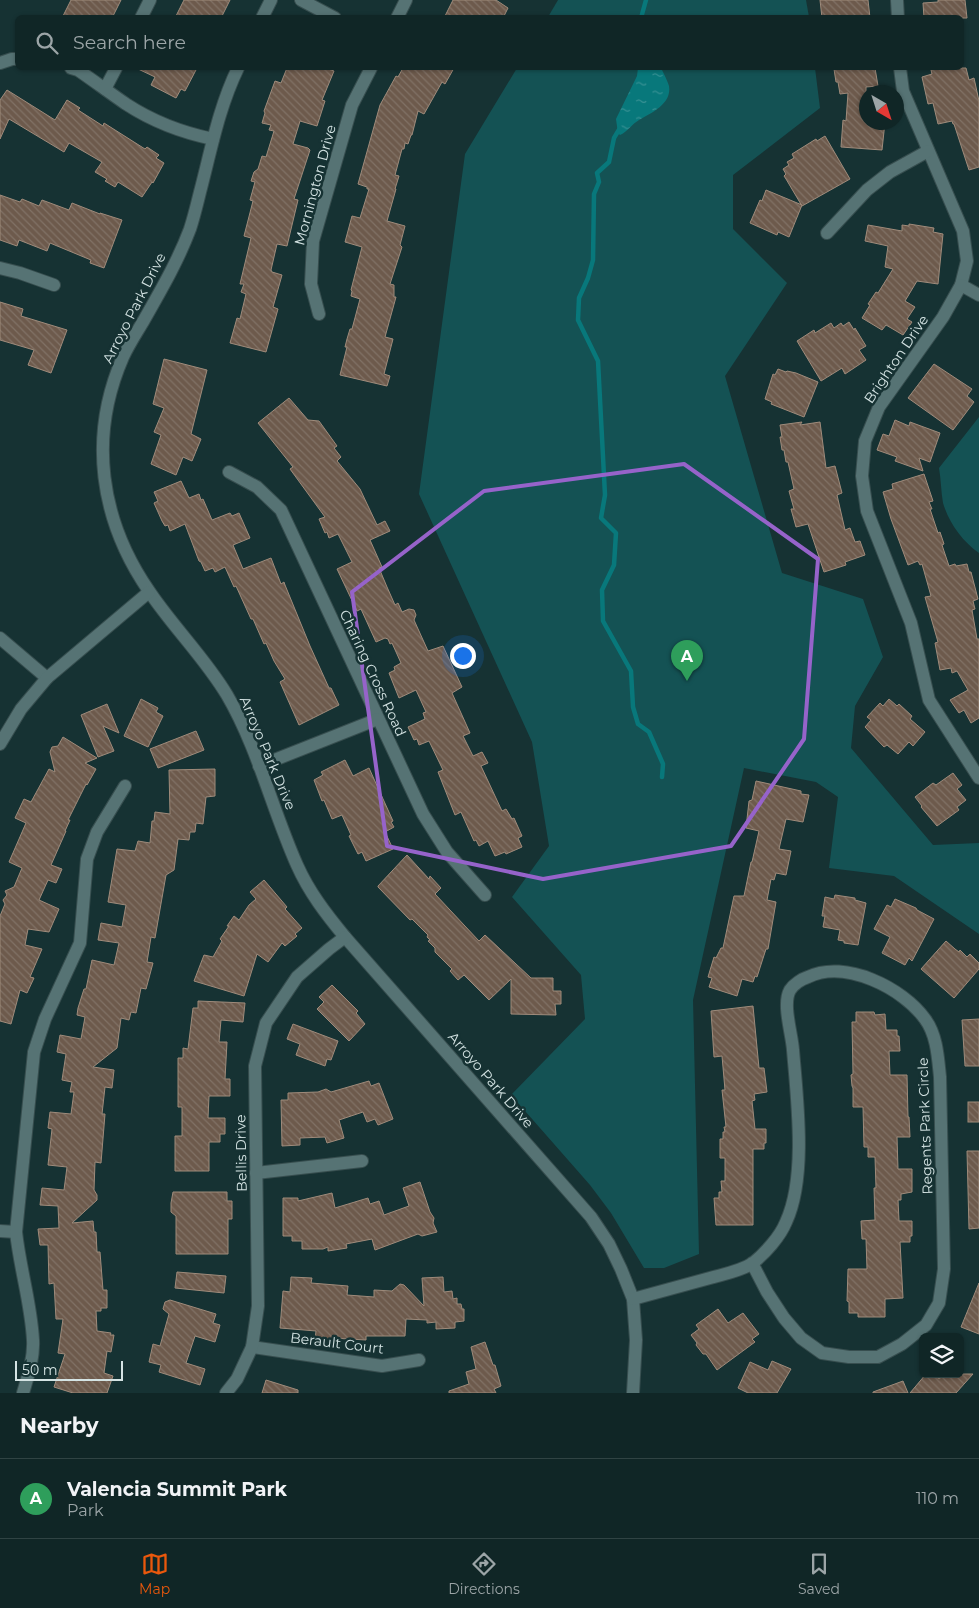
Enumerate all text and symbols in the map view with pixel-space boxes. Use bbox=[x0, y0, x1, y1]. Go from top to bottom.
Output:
search box bbox=[15, 15, 964, 70]
icon: search bbox=[33, 29, 61, 57]
text: Search here bbox=[73, 31, 186, 54]
north arrow bbox=[859, 85, 904, 130]
street label: Mornington Drive bbox=[290, 123, 340, 247]
street label: Arroyo Park Drive bbox=[98, 250, 170, 366]
street label: Brighton Drive bbox=[860, 311, 932, 407]
street label: Charing Cross Road bbox=[336, 607, 410, 739]
pin: A bbox=[671, 640, 703, 681]
your location bbox=[450, 643, 476, 669]
street label: Arroyo Park Drive bbox=[236, 693, 300, 813]
street label: Arroyo Park Drive bbox=[444, 1028, 538, 1132]
street label: Regents Park Circle bbox=[914, 1057, 936, 1195]
street label: Bellis Drive bbox=[231, 1114, 251, 1192]
street label: Berault Court bbox=[289, 1328, 385, 1358]
map controls bbox=[919, 1333, 964, 1378]
button: layers bbox=[919, 1333, 964, 1378]
scale bar bbox=[15, 1358, 122, 1381]
text: 50 m bbox=[22, 1361, 58, 1379]
text: Nearby bbox=[20, 1413, 99, 1438]
text: Valencia Summit Park bbox=[67, 1478, 287, 1501]
text: A bbox=[30, 1489, 42, 1508]
text: 110 m bbox=[916, 1489, 959, 1508]
text: Park bbox=[67, 1501, 104, 1520]
tab: Map bbox=[139, 1550, 170, 1598]
tab: Directions bbox=[448, 1550, 520, 1598]
tab: Saved bbox=[798, 1550, 840, 1598]

